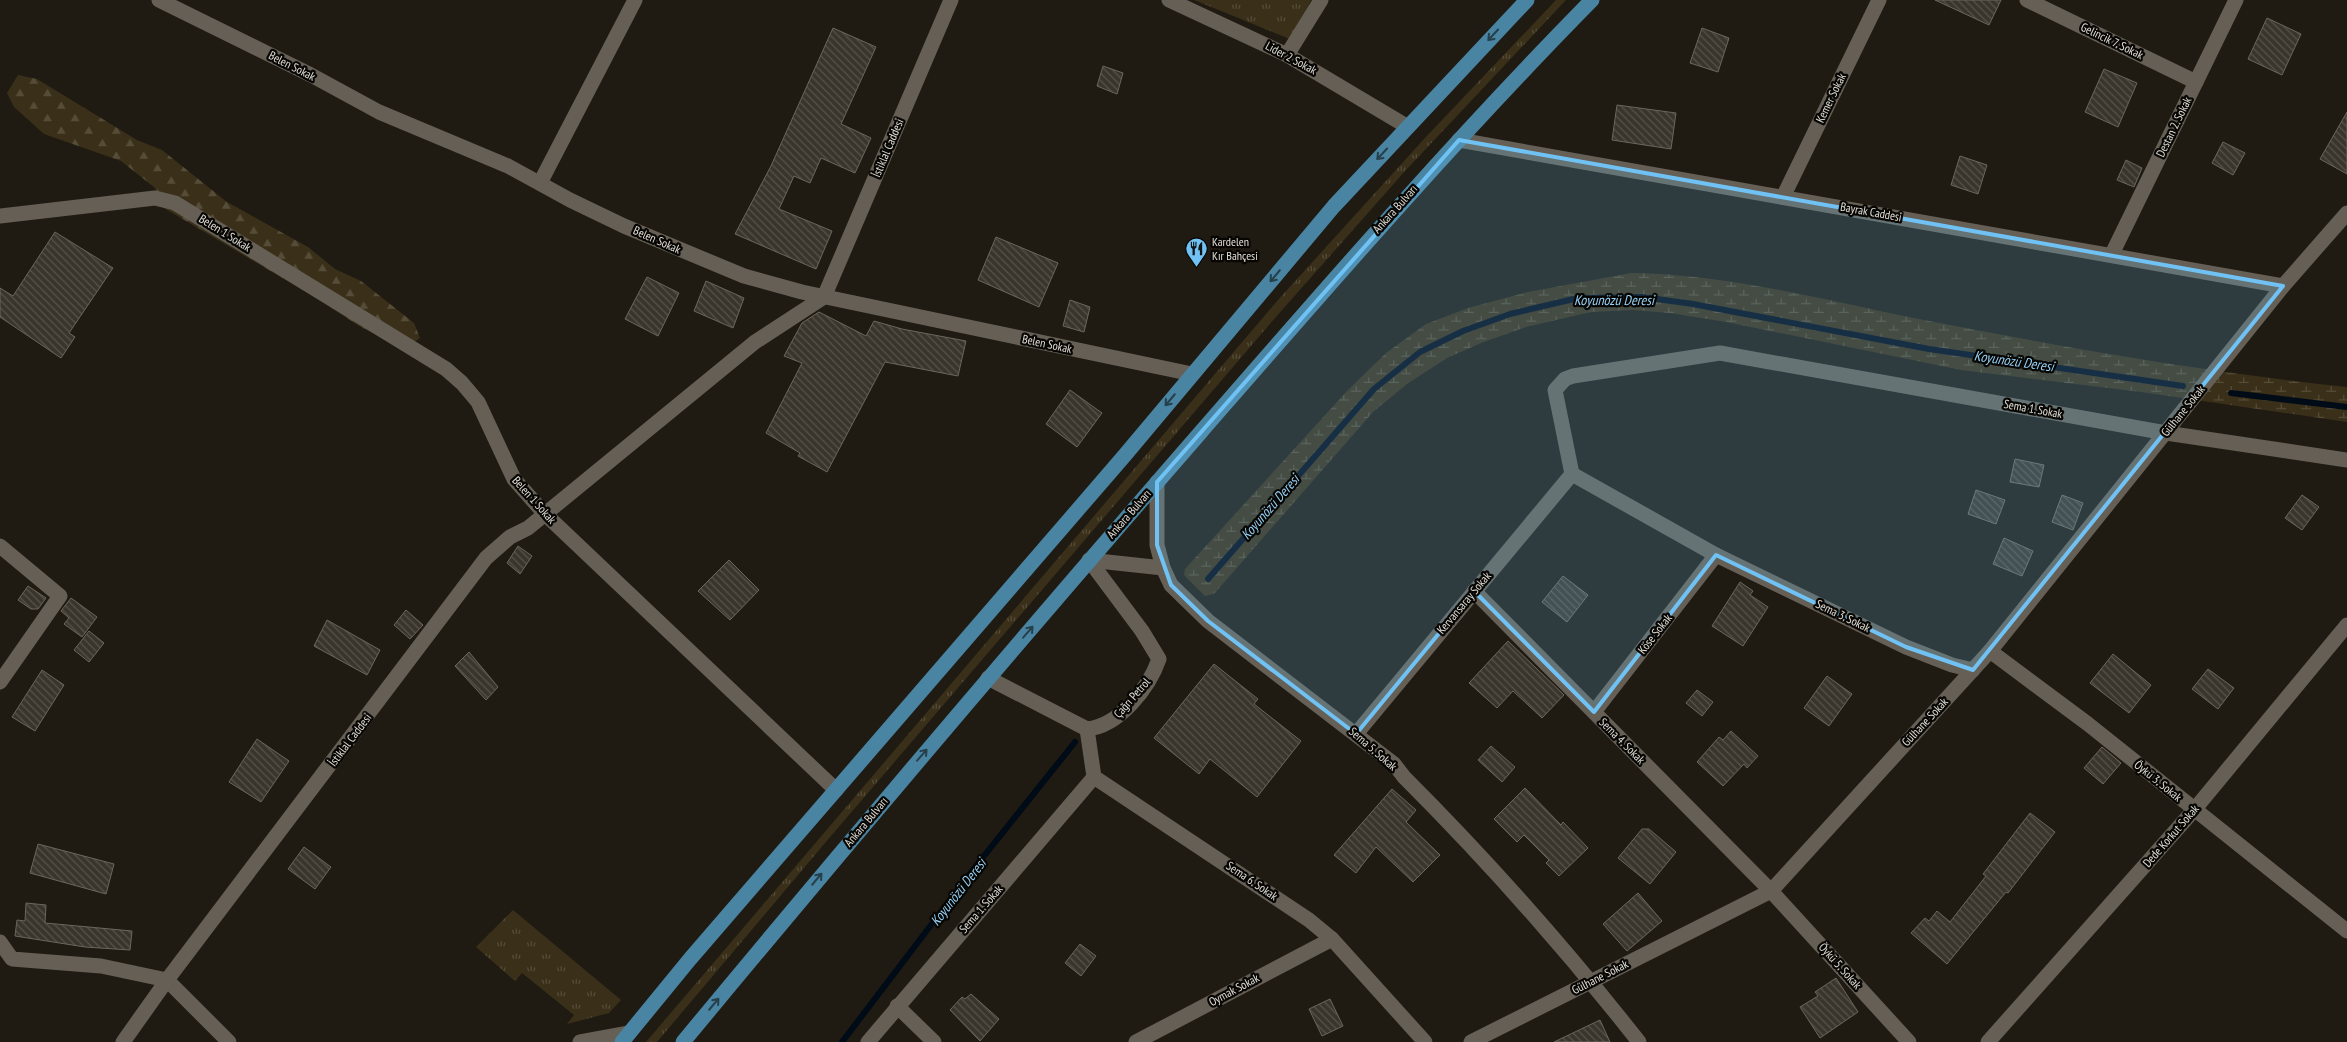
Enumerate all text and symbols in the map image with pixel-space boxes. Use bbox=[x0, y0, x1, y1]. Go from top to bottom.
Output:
street label: Gelincik 7. Sokak bbox=[2078, 19, 2146, 62]
one-way arrow bbox=[1487, 29, 1499, 42]
street label: Lider 2 Sokak bbox=[1263, 38, 1320, 77]
street label: Belen Sokak bbox=[266, 47, 318, 84]
street label: Kemer Sokak bbox=[1812, 70, 1849, 125]
street label: Destan 2. Sokak bbox=[2153, 94, 2195, 159]
street label: İstiklal Caddesi bbox=[868, 116, 907, 180]
one-way arrow bbox=[1376, 148, 1388, 161]
street label: Ankara Bulvarı bbox=[1369, 181, 1420, 236]
street label: Bayrak Caddesi bbox=[1839, 199, 1903, 224]
street label: Belen 1 Sokak bbox=[196, 211, 254, 255]
street label: Belen Sokak bbox=[631, 222, 684, 257]
place label: Kardelen Kır Bahçesi bbox=[1212, 234, 1258, 263]
restaurant icon: Kardelen Kır Bahçesi bbox=[1184, 237, 1208, 268]
one-way arrow bbox=[1270, 269, 1281, 282]
water label: Koyunözü Deresi bbox=[1574, 291, 1656, 309]
street label: Belen Sokak bbox=[1021, 331, 1074, 356]
water label: Koyunözü Deresi bbox=[1973, 347, 2057, 376]
street label: Gülhane Sokak bbox=[2158, 382, 2208, 439]
one-way arrow bbox=[1165, 394, 1176, 407]
street label: Sema 1. Sokak bbox=[2003, 396, 2064, 421]
water label: Koyunözü Deresi bbox=[1237, 469, 1304, 543]
street label: Belen 1 Sokak bbox=[509, 473, 560, 527]
street label: Ankara Bulvarı bbox=[1103, 486, 1154, 541]
street label: Kervansaray Sokak bbox=[1433, 568, 1494, 637]
street label: Sema 3. Sokak bbox=[1813, 596, 1873, 635]
street label: Köse Sokak bbox=[1634, 610, 1675, 657]
one-way arrow bbox=[1022, 625, 1033, 638]
street label: Çağrı Petrol bbox=[1110, 674, 1153, 721]
street label: Gülhane Sokak bbox=[1898, 694, 1951, 749]
street label: İstiklal Caddesi bbox=[325, 710, 374, 769]
street label: Sema 4. Sokak bbox=[1596, 714, 1649, 767]
street label: Sema 5. Sokak bbox=[1346, 724, 1401, 774]
one-way arrow bbox=[917, 749, 928, 762]
street label: Öykü 3. Sokak bbox=[2131, 757, 2185, 805]
street label: Ankara Bulvarı bbox=[841, 794, 891, 849]
street label: Dede Korkut Sokak bbox=[2139, 801, 2202, 870]
water label: Koyunözü Deresi bbox=[926, 853, 991, 929]
street label: Sema 6. Sokak bbox=[1224, 858, 1281, 903]
one-way arrow bbox=[812, 873, 823, 886]
street label: Sema 1. Sokak bbox=[956, 881, 1006, 936]
street label: Öykü 5. Sokak bbox=[1816, 939, 1865, 992]
street label: Gülhane Sokak bbox=[1569, 956, 1631, 997]
street label: Oymak Sokak bbox=[1206, 970, 1262, 1009]
one-way arrow bbox=[708, 998, 719, 1011]

